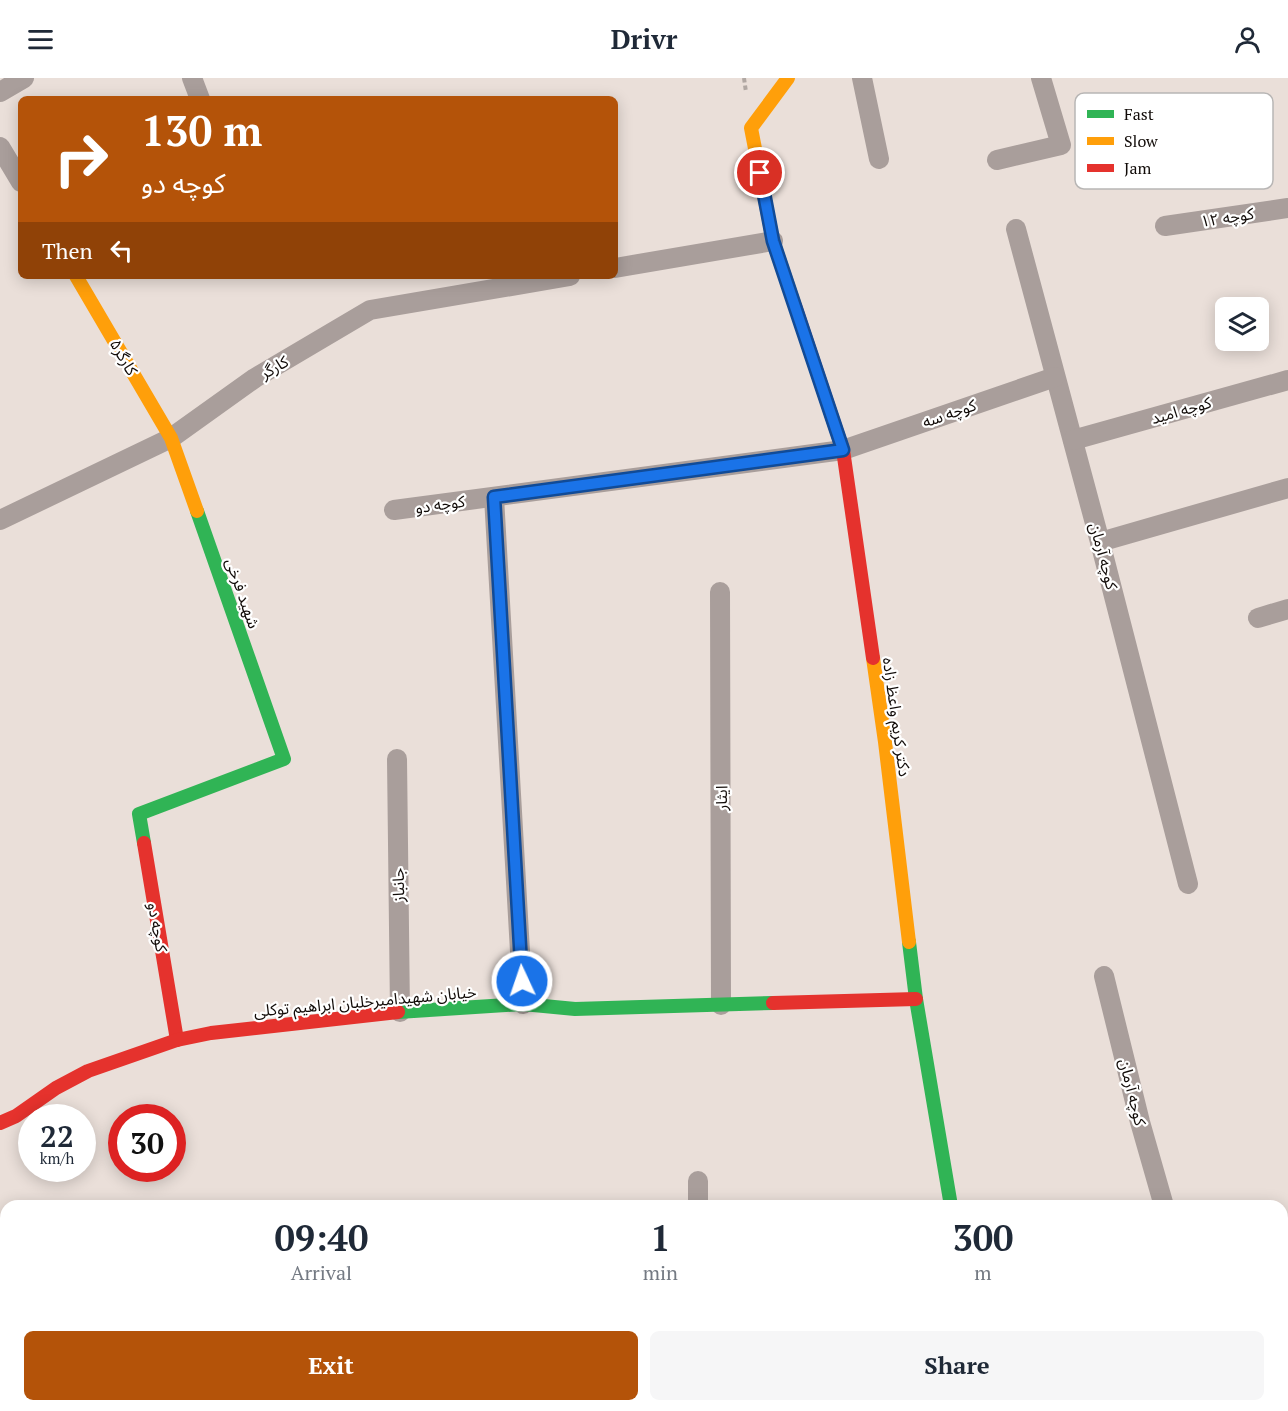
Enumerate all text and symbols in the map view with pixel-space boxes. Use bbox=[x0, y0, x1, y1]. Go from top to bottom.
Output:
text: Drivr bbox=[611, 21, 677, 57]
icon: menu bbox=[24, 23, 57, 56]
icon: person bbox=[1231, 23, 1264, 56]
legend bbox=[1075, 93, 1273, 189]
text: 130 m bbox=[141, 102, 262, 158]
text: Fast bbox=[1124, 103, 1154, 125]
icon: right bbox=[42, 120, 120, 198]
text: Slow bbox=[1124, 130, 1158, 152]
pin bbox=[734, 147, 785, 198]
icon: arrive bbox=[743, 156, 776, 189]
text: Jam bbox=[1124, 157, 1152, 179]
text: کوچه دو bbox=[141, 165, 225, 201]
street label: کوچه ۱۲ bbox=[1199, 202, 1256, 232]
icon: left bbox=[105, 234, 138, 267]
text: Then bbox=[42, 236, 93, 265]
map controls bbox=[1215, 297, 1269, 351]
button: layers bbox=[1215, 297, 1269, 351]
street label: کارگر۵ bbox=[105, 335, 143, 380]
street label: کارگر bbox=[255, 350, 293, 384]
street label: کوچه امید bbox=[1148, 391, 1214, 429]
street label: کوچه سه bbox=[919, 393, 979, 432]
street label: کوچه دو bbox=[414, 490, 467, 518]
street label: کوچه آرمان bbox=[1084, 520, 1124, 592]
street label: شهید فرخی bbox=[221, 555, 265, 631]
street label: دکتر کریم واعظ زاده bbox=[876, 656, 916, 778]
street label: ایثار bbox=[710, 785, 732, 812]
street label: جانباز bbox=[387, 868, 409, 903]
street label: کوچه دو bbox=[143, 900, 173, 954]
position arrow bbox=[490, 949, 554, 1013]
street label: خیابان شهیدامیرخلبان ابراهیم توکلی bbox=[253, 980, 477, 1024]
street label: کوچه آرمان bbox=[1114, 1056, 1152, 1128]
speed limit sign: 30 bbox=[108, 1104, 186, 1182]
text: 22 bbox=[40, 1116, 74, 1156]
text: km/h bbox=[40, 1148, 74, 1168]
text: 09:40 bbox=[275, 1214, 368, 1261]
text: 1 bbox=[650, 1214, 671, 1261]
text: 300 bbox=[952, 1214, 1013, 1261]
text: Arrival bbox=[291, 1259, 352, 1286]
text: min bbox=[643, 1259, 678, 1286]
text: m bbox=[974, 1259, 992, 1286]
button: Exit bbox=[24, 1331, 638, 1400]
button: Share bbox=[650, 1331, 1264, 1400]

